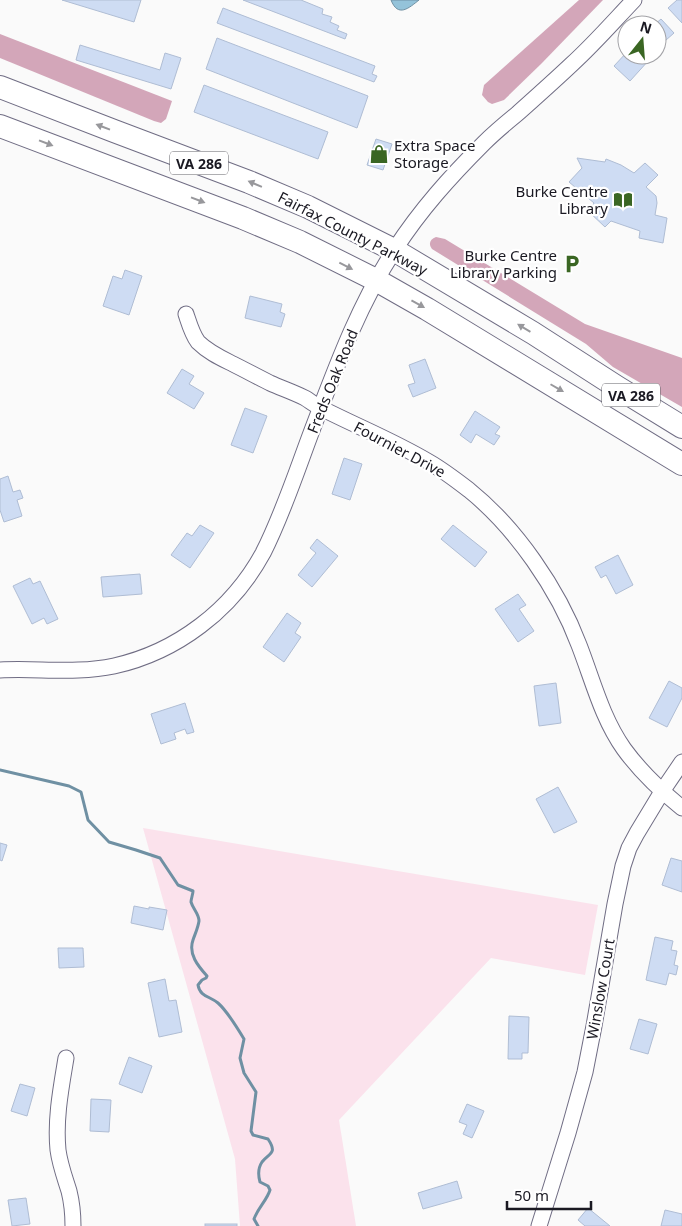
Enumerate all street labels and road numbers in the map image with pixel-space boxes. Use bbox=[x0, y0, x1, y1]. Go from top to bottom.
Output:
road number: VA 286 bbox=[170, 152, 228, 174]
street label: Fairfax County Parkway bbox=[275, 187, 431, 280]
street label: Freds Oak Road bbox=[302, 326, 362, 436]
road number: VA 286 bbox=[602, 384, 660, 406]
street label: Fournier Drive bbox=[351, 416, 449, 482]
street label: Winslow Court bbox=[581, 936, 619, 1041]

